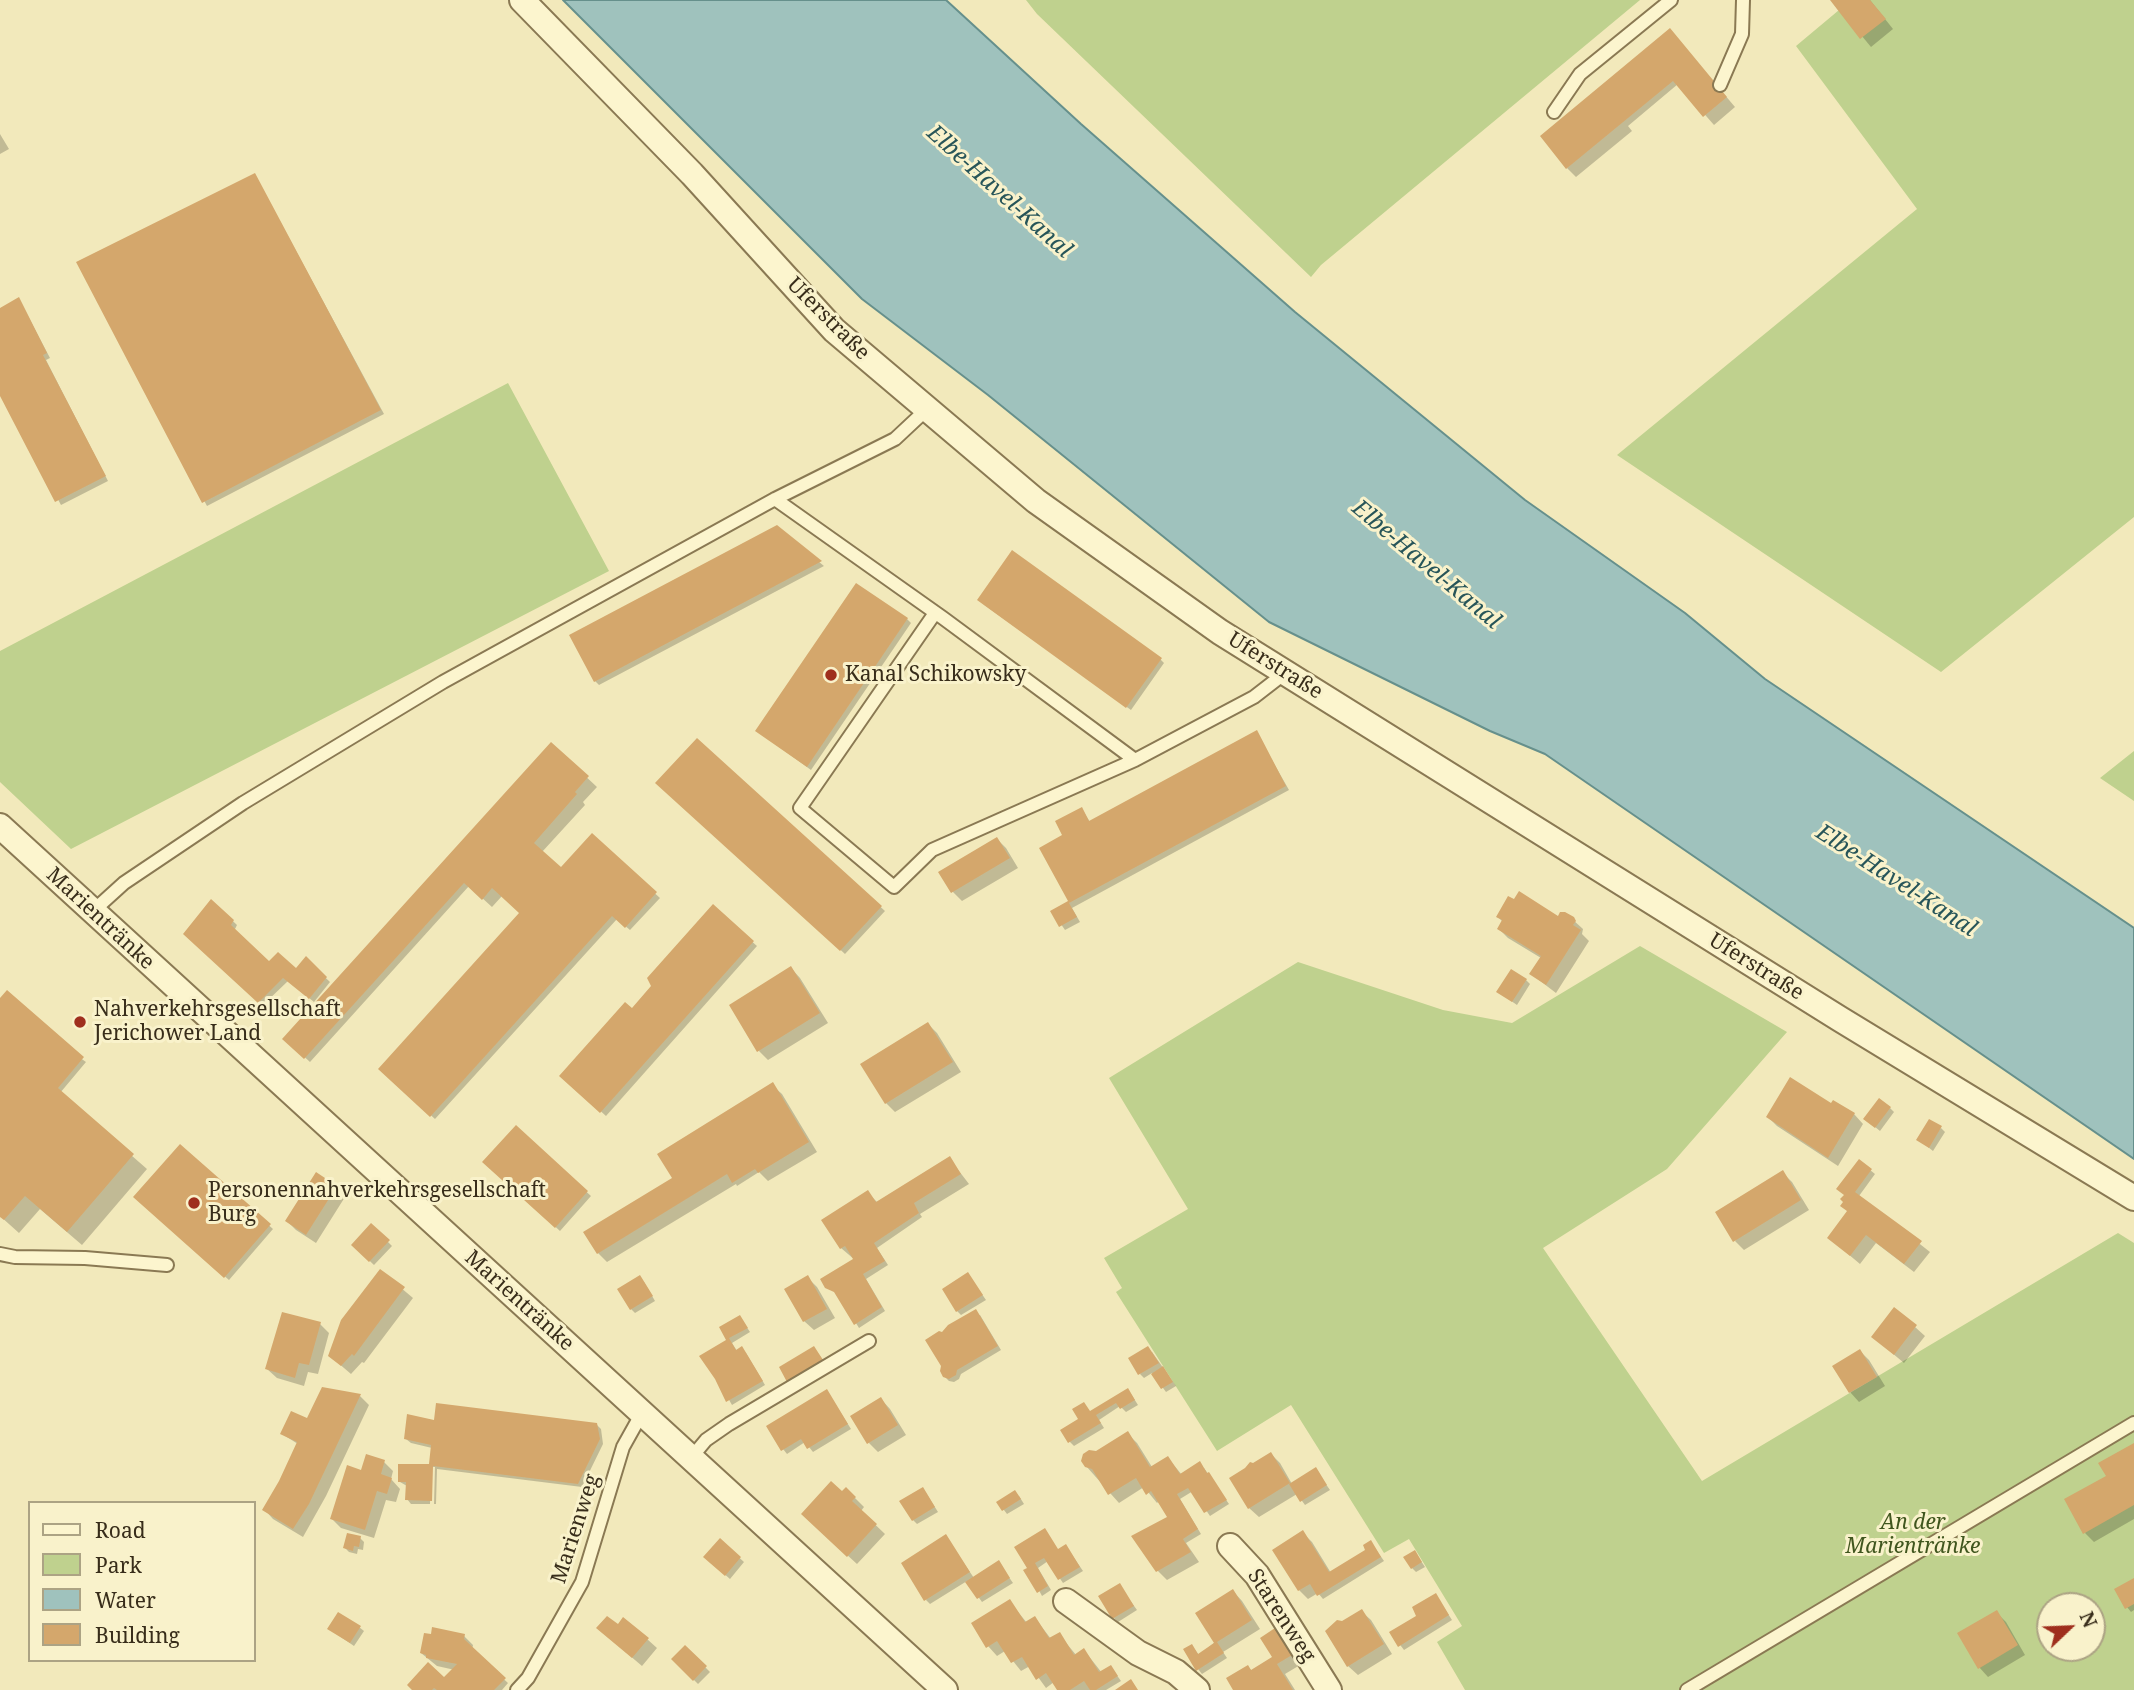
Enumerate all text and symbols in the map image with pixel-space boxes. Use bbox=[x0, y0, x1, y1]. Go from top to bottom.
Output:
water label: Elbe-Havel-Kanal bbox=[921, 120, 1077, 264]
street label: Uferstraße bbox=[781, 272, 875, 366]
water label: Elbe-Havel-Kanal bbox=[1346, 495, 1506, 635]
street label: Uferstraße bbox=[1223, 627, 1327, 705]
place label: Kanal Schikowsky bbox=[845, 662, 1026, 688]
marker: Kanal Schikowsky bbox=[823, 667, 839, 683]
water label: Elbe-Havel-Kanal bbox=[1811, 819, 1981, 943]
street label: Marientränke bbox=[41, 863, 159, 975]
street label: Uferstraße bbox=[1704, 928, 1808, 1006]
place label: Nahverkehrsgesellschaft Jerichower Land bbox=[94, 997, 341, 1047]
marker: Nahverkehrsgesellschaft Jerichower Land bbox=[72, 1014, 88, 1030]
place label: Personennahverkehrsgesellschaft Burg bbox=[208, 1178, 546, 1228]
marker: Personennahverkehrsgesellschaft Burg bbox=[186, 1195, 202, 1211]
street label: Marientränke bbox=[459, 1245, 579, 1357]
street label: Marienweg bbox=[546, 1471, 606, 1587]
legend bbox=[28, 1501, 256, 1662]
park label: An der Marientränke bbox=[1846, 1510, 1980, 1560]
text: Road bbox=[95, 1516, 146, 1544]
text: Park bbox=[95, 1551, 142, 1579]
street label: Starenweg bbox=[1242, 1565, 1320, 1667]
text: Water bbox=[95, 1586, 156, 1614]
north arrow bbox=[2036, 1592, 2106, 1662]
text: N bbox=[2074, 1608, 2103, 1632]
text: Building bbox=[95, 1621, 180, 1649]

